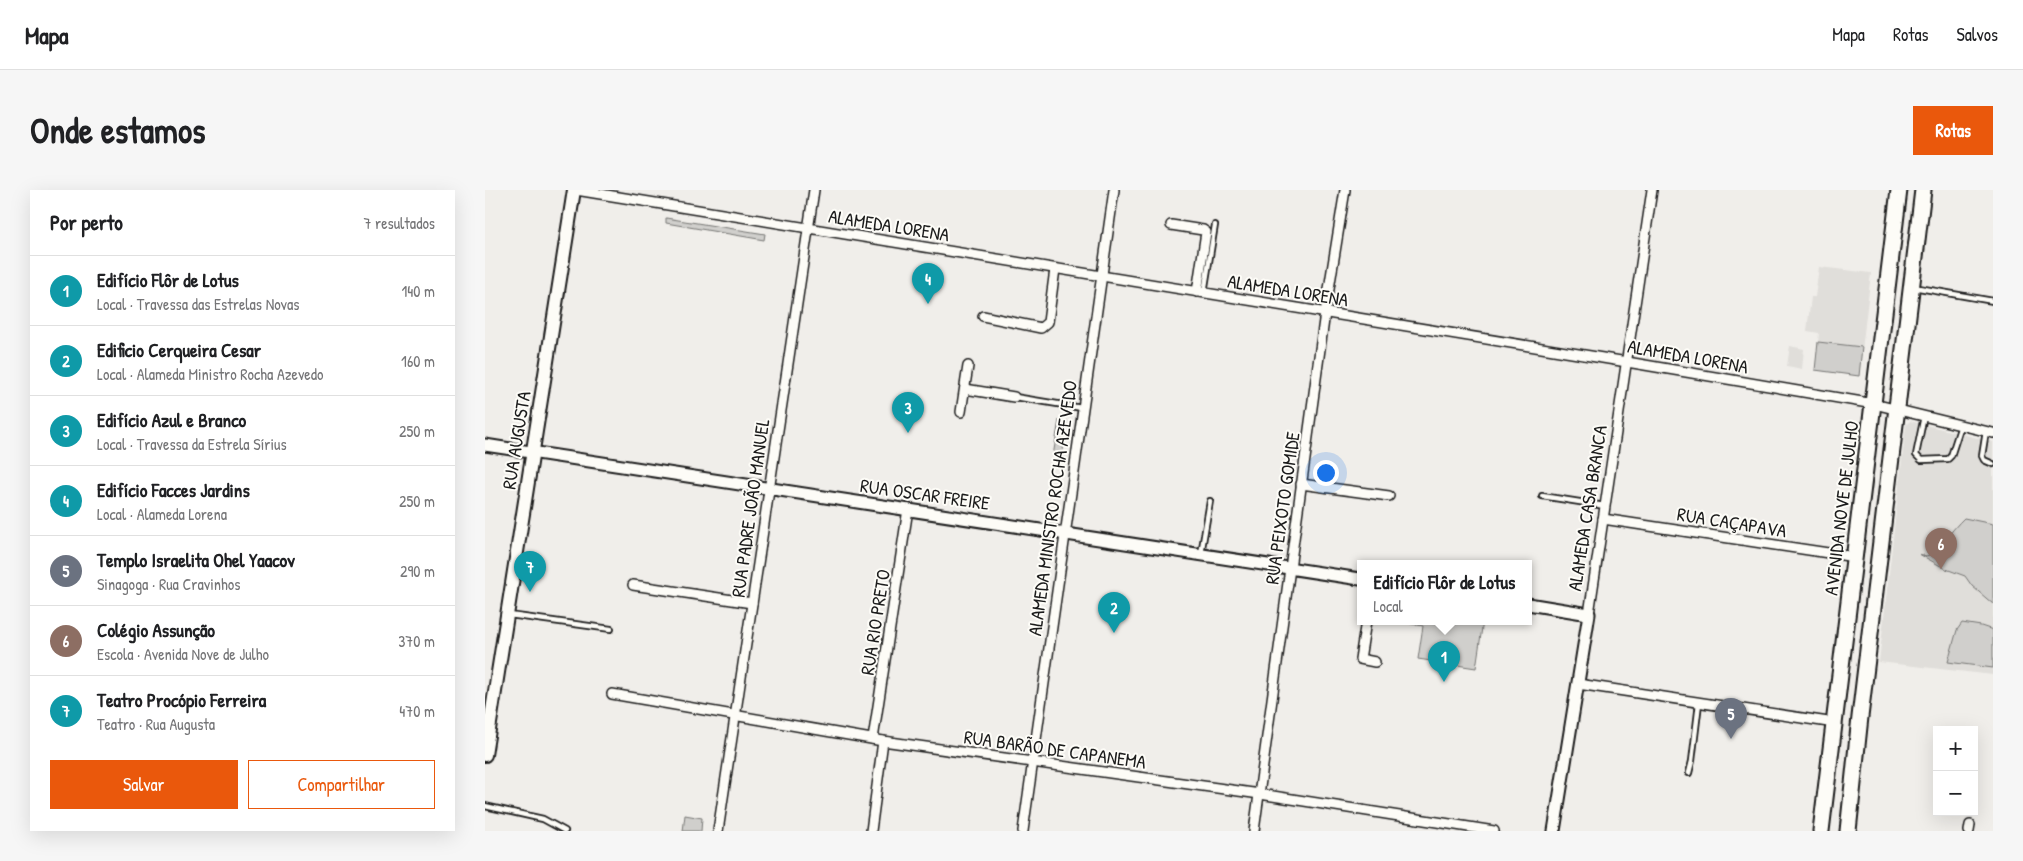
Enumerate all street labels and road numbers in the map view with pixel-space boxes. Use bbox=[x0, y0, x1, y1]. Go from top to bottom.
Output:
street label: ALAMEDA LORENA bbox=[827, 203, 951, 247]
street label: ALAMEDA LORENA bbox=[1226, 268, 1350, 312]
street label: ALAMEDA LORENA bbox=[1626, 333, 1750, 379]
street label: ALAMEDA MINISTRO ROCHA AZEVEDO bbox=[1021, 379, 1083, 637]
street label: RUA AUGUSTA bbox=[495, 389, 537, 491]
street label: RUA PADRE JOÃO MANUEL bbox=[725, 417, 775, 599]
street label: AVENIDA NOVE DE JULHO bbox=[1817, 419, 1865, 597]
street label: ALAMEDA CASA BRANCA bbox=[1561, 423, 1613, 593]
street label: RUA PEIXOTO GOMIDE bbox=[1258, 430, 1306, 586]
street label: RUA OSCAR FREIRE bbox=[859, 472, 992, 516]
street label: RUA CAÇAPAVA bbox=[1675, 501, 1789, 543]
street label: RUA RIO PRETO bbox=[854, 567, 896, 677]
street label: RUA BARÃO DE CAPANEMA bbox=[962, 723, 1148, 775]

